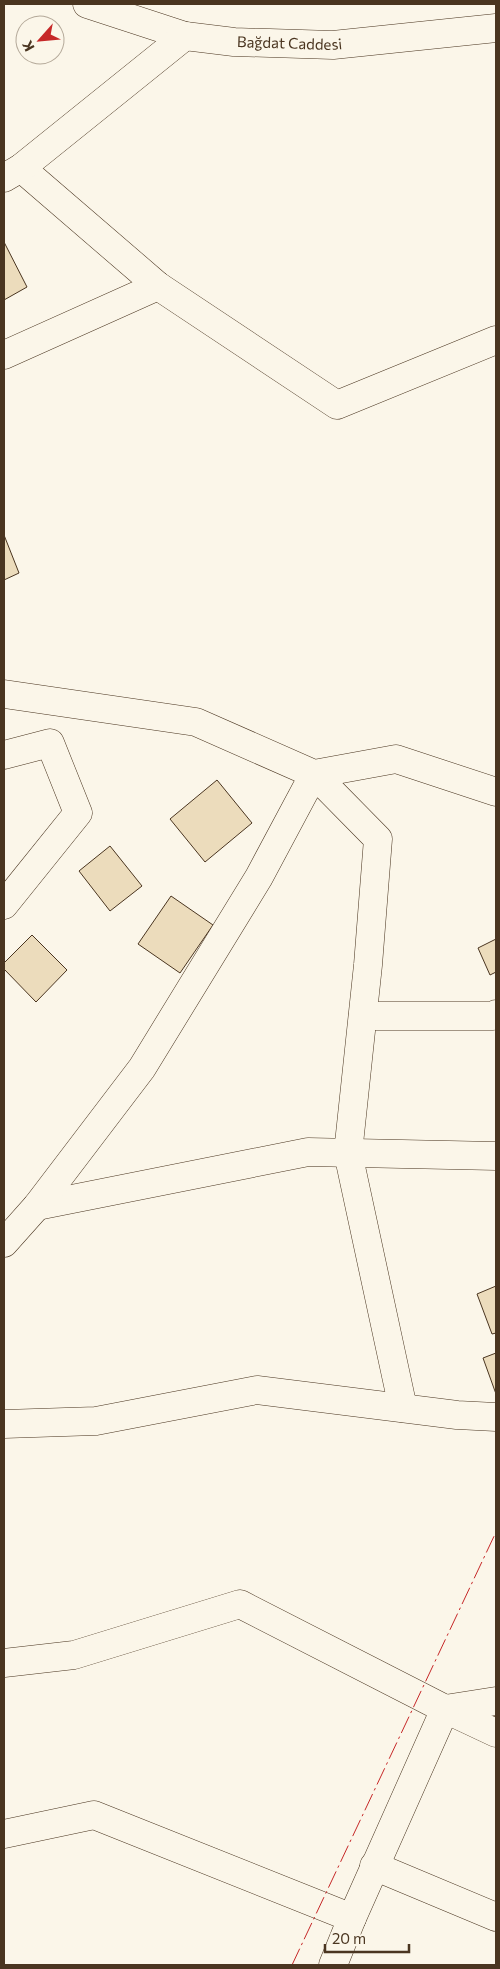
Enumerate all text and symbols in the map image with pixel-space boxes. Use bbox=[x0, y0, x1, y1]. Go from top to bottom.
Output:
north arrow bbox=[15, 15, 65, 65]
street label: Bağdat Caddesi bbox=[237, 32, 343, 53]
text: K bbox=[18, 38, 38, 54]
scale bar bbox=[325, 1922, 409, 1954]
text: 20 m bbox=[332, 1929, 366, 1947]

